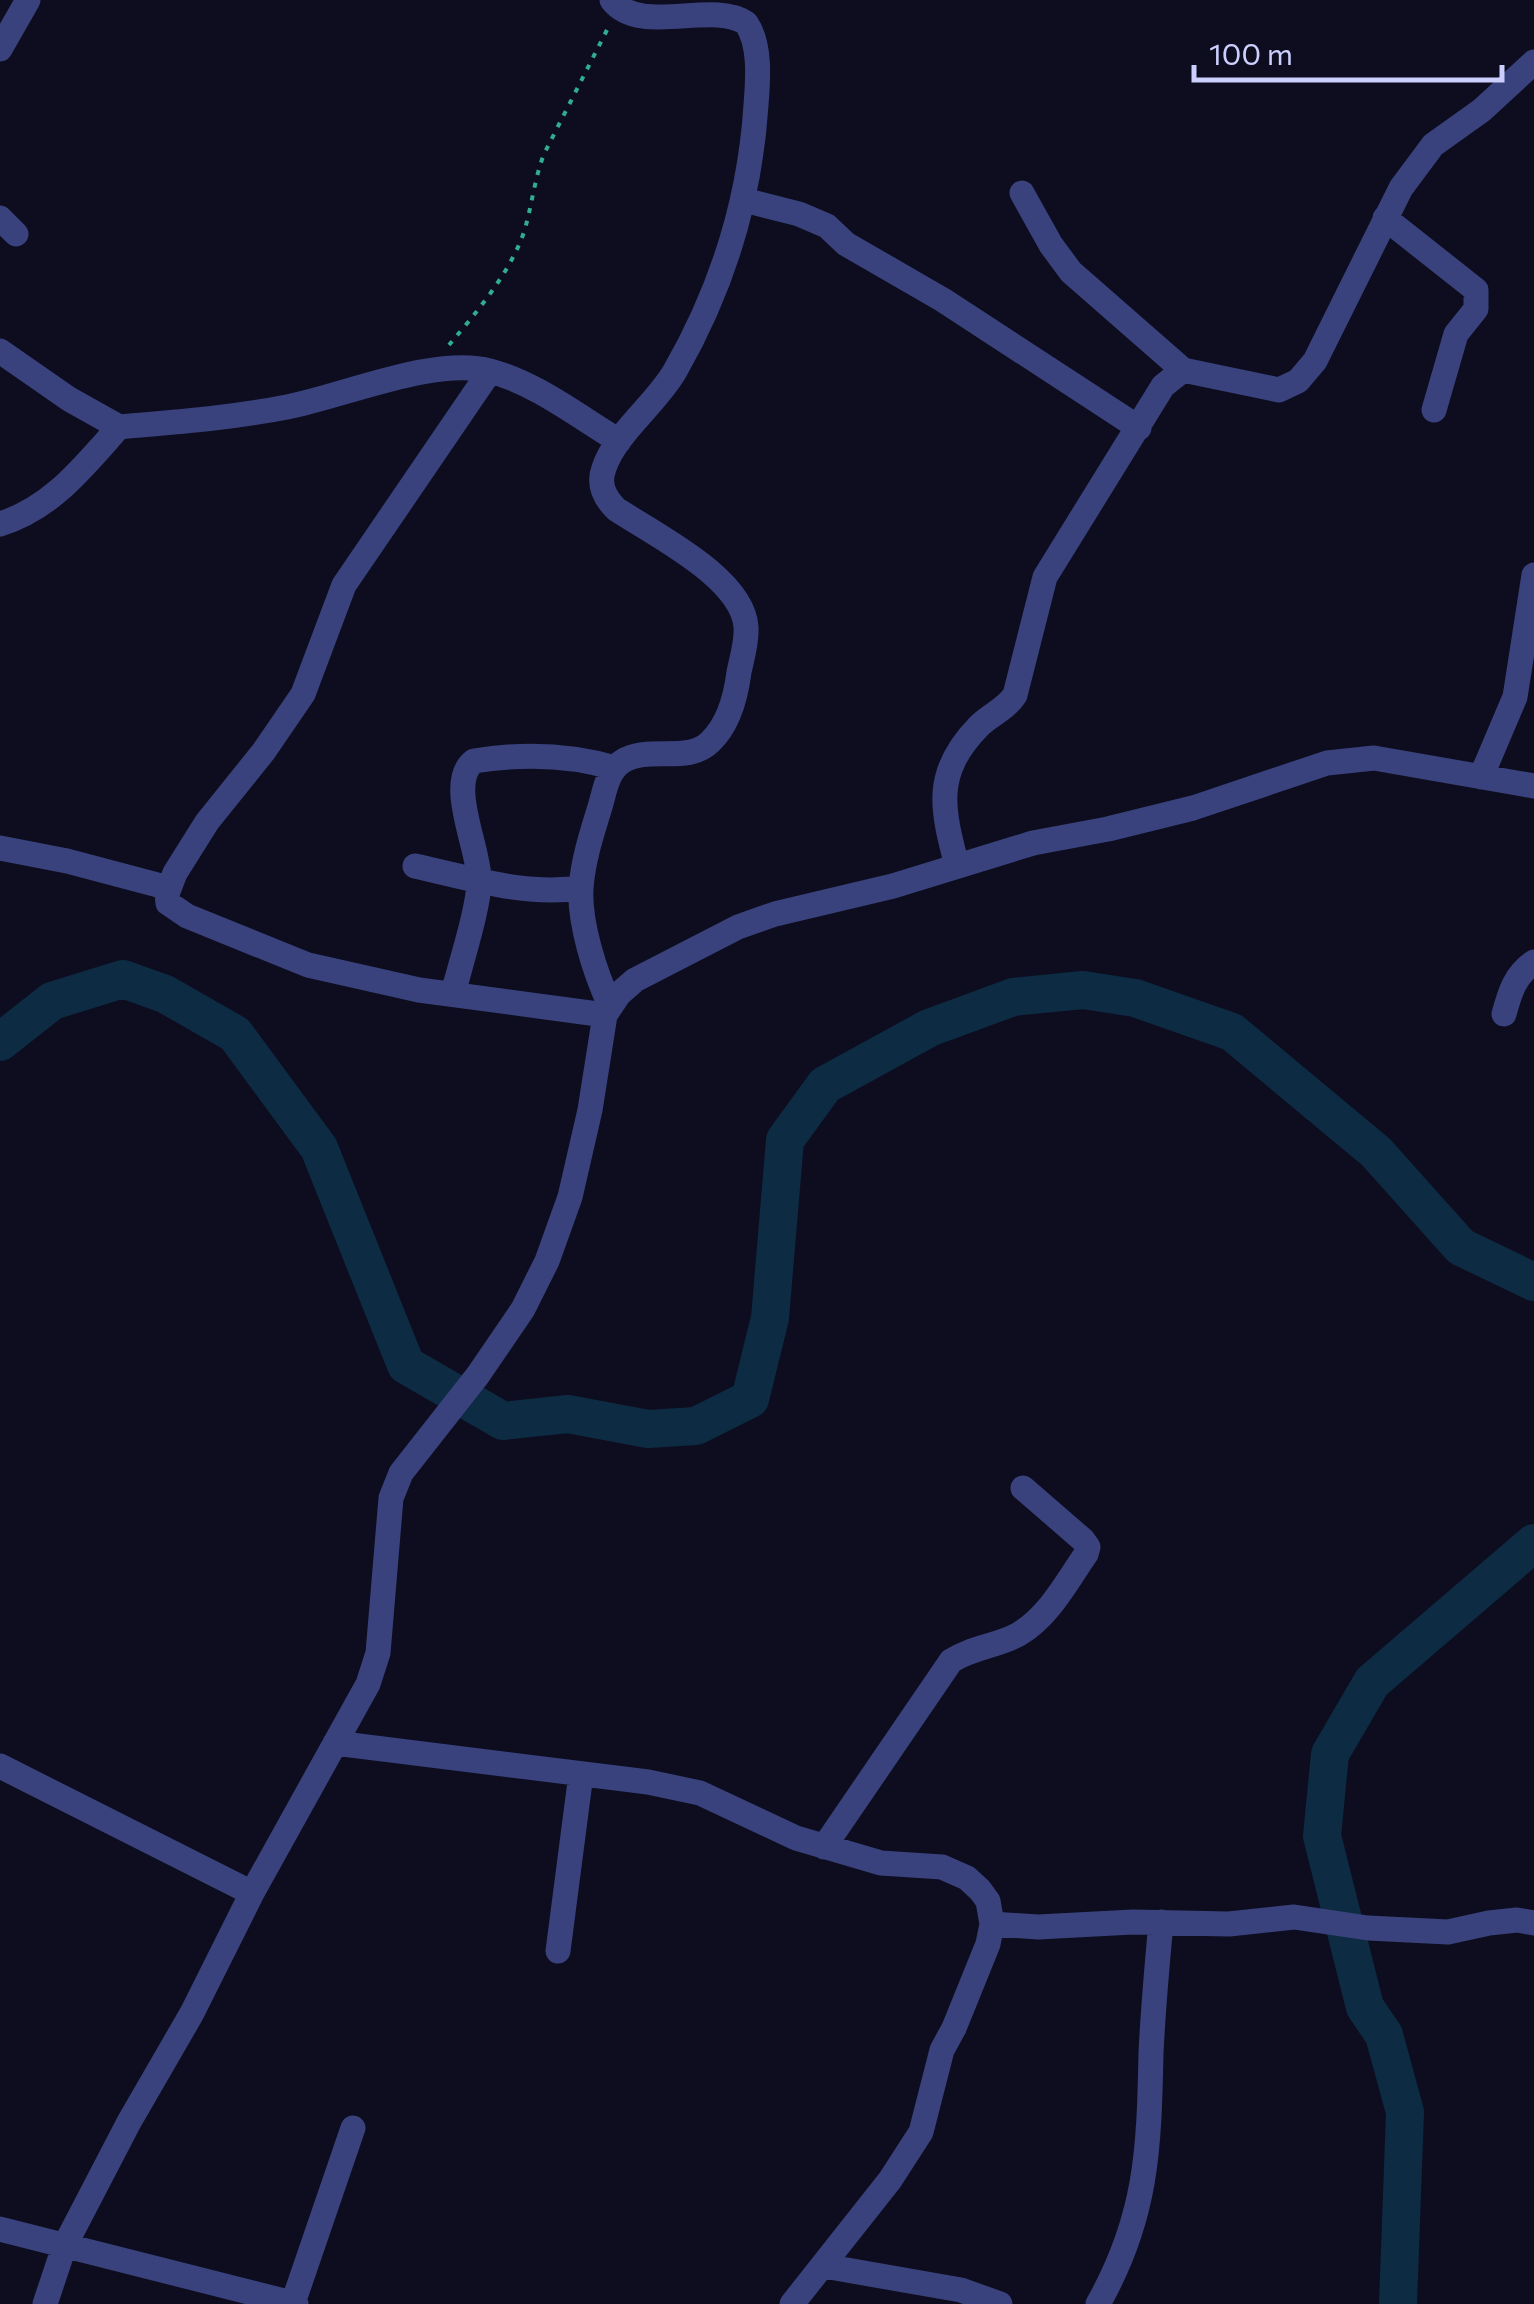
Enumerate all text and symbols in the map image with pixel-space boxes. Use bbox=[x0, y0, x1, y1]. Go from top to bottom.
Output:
scale bar bbox=[1194, 20, 1502, 82]
text: 100 m bbox=[1209, 34, 1293, 71]

